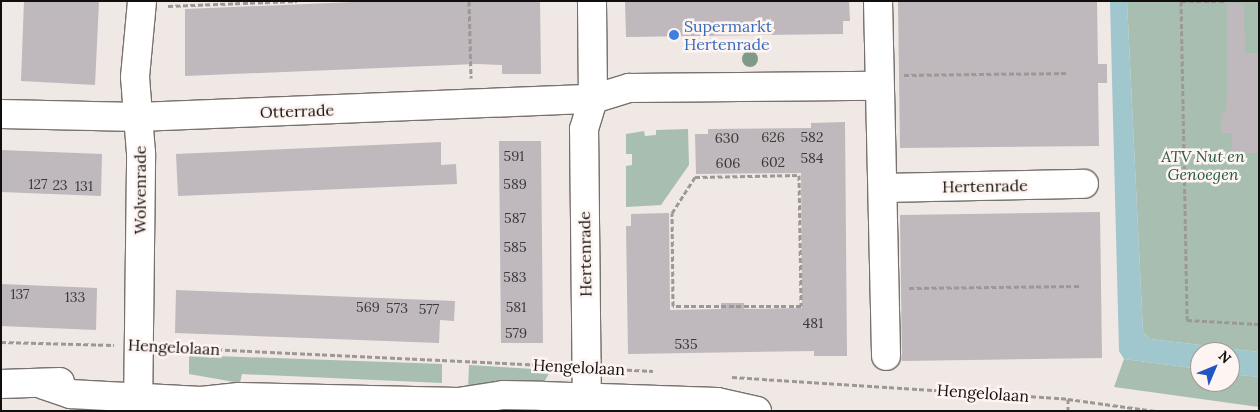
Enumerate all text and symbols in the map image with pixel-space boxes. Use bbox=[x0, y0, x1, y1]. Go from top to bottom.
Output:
place label: Supermarkt Hertenrade bbox=[684, 16, 772, 54]
marker: Supermarkt Hertenrade bbox=[668, 29, 680, 41]
street label: Otterrade bbox=[260, 100, 334, 122]
house number: 626 bbox=[761, 129, 785, 145]
house number: 582 bbox=[800, 129, 824, 145]
house number: 630 bbox=[715, 130, 739, 146]
street label: Wolvenrade bbox=[130, 146, 150, 234]
park label: ATV Nut en Genoegen bbox=[1161, 146, 1245, 184]
house number: 591 bbox=[504, 148, 524, 164]
house number: 584 bbox=[800, 150, 824, 166]
house number: 602 bbox=[761, 154, 785, 170]
house number: 606 bbox=[716, 155, 740, 171]
house number: 127 bbox=[28, 176, 48, 192]
house number: 589 bbox=[503, 176, 527, 192]
street label: Hertenrade bbox=[942, 176, 1028, 196]
house number: 23 bbox=[52, 177, 68, 193]
house number: 131 bbox=[75, 178, 93, 194]
house number: 587 bbox=[504, 210, 526, 226]
street label: Hertenrade bbox=[575, 211, 595, 297]
house number: 585 bbox=[503, 239, 527, 255]
house number: 583 bbox=[503, 269, 527, 285]
house number: 137 bbox=[10, 286, 30, 302]
house number: 133 bbox=[65, 289, 85, 305]
house number: 569 bbox=[356, 299, 380, 315]
house number: 581 bbox=[506, 299, 526, 315]
house number: 573 bbox=[386, 300, 408, 316]
house number: 577 bbox=[419, 301, 439, 317]
house number: 481 bbox=[803, 315, 823, 331]
house number: 579 bbox=[505, 325, 527, 341]
street label: Hengelolaan bbox=[127, 335, 221, 359]
house number: 535 bbox=[674, 336, 698, 352]
north arrow bbox=[1190, 342, 1240, 392]
text: N bbox=[1215, 347, 1235, 367]
street label: Hengelolaan bbox=[532, 355, 626, 379]
street label: Hengelolaan bbox=[936, 380, 1030, 406]

